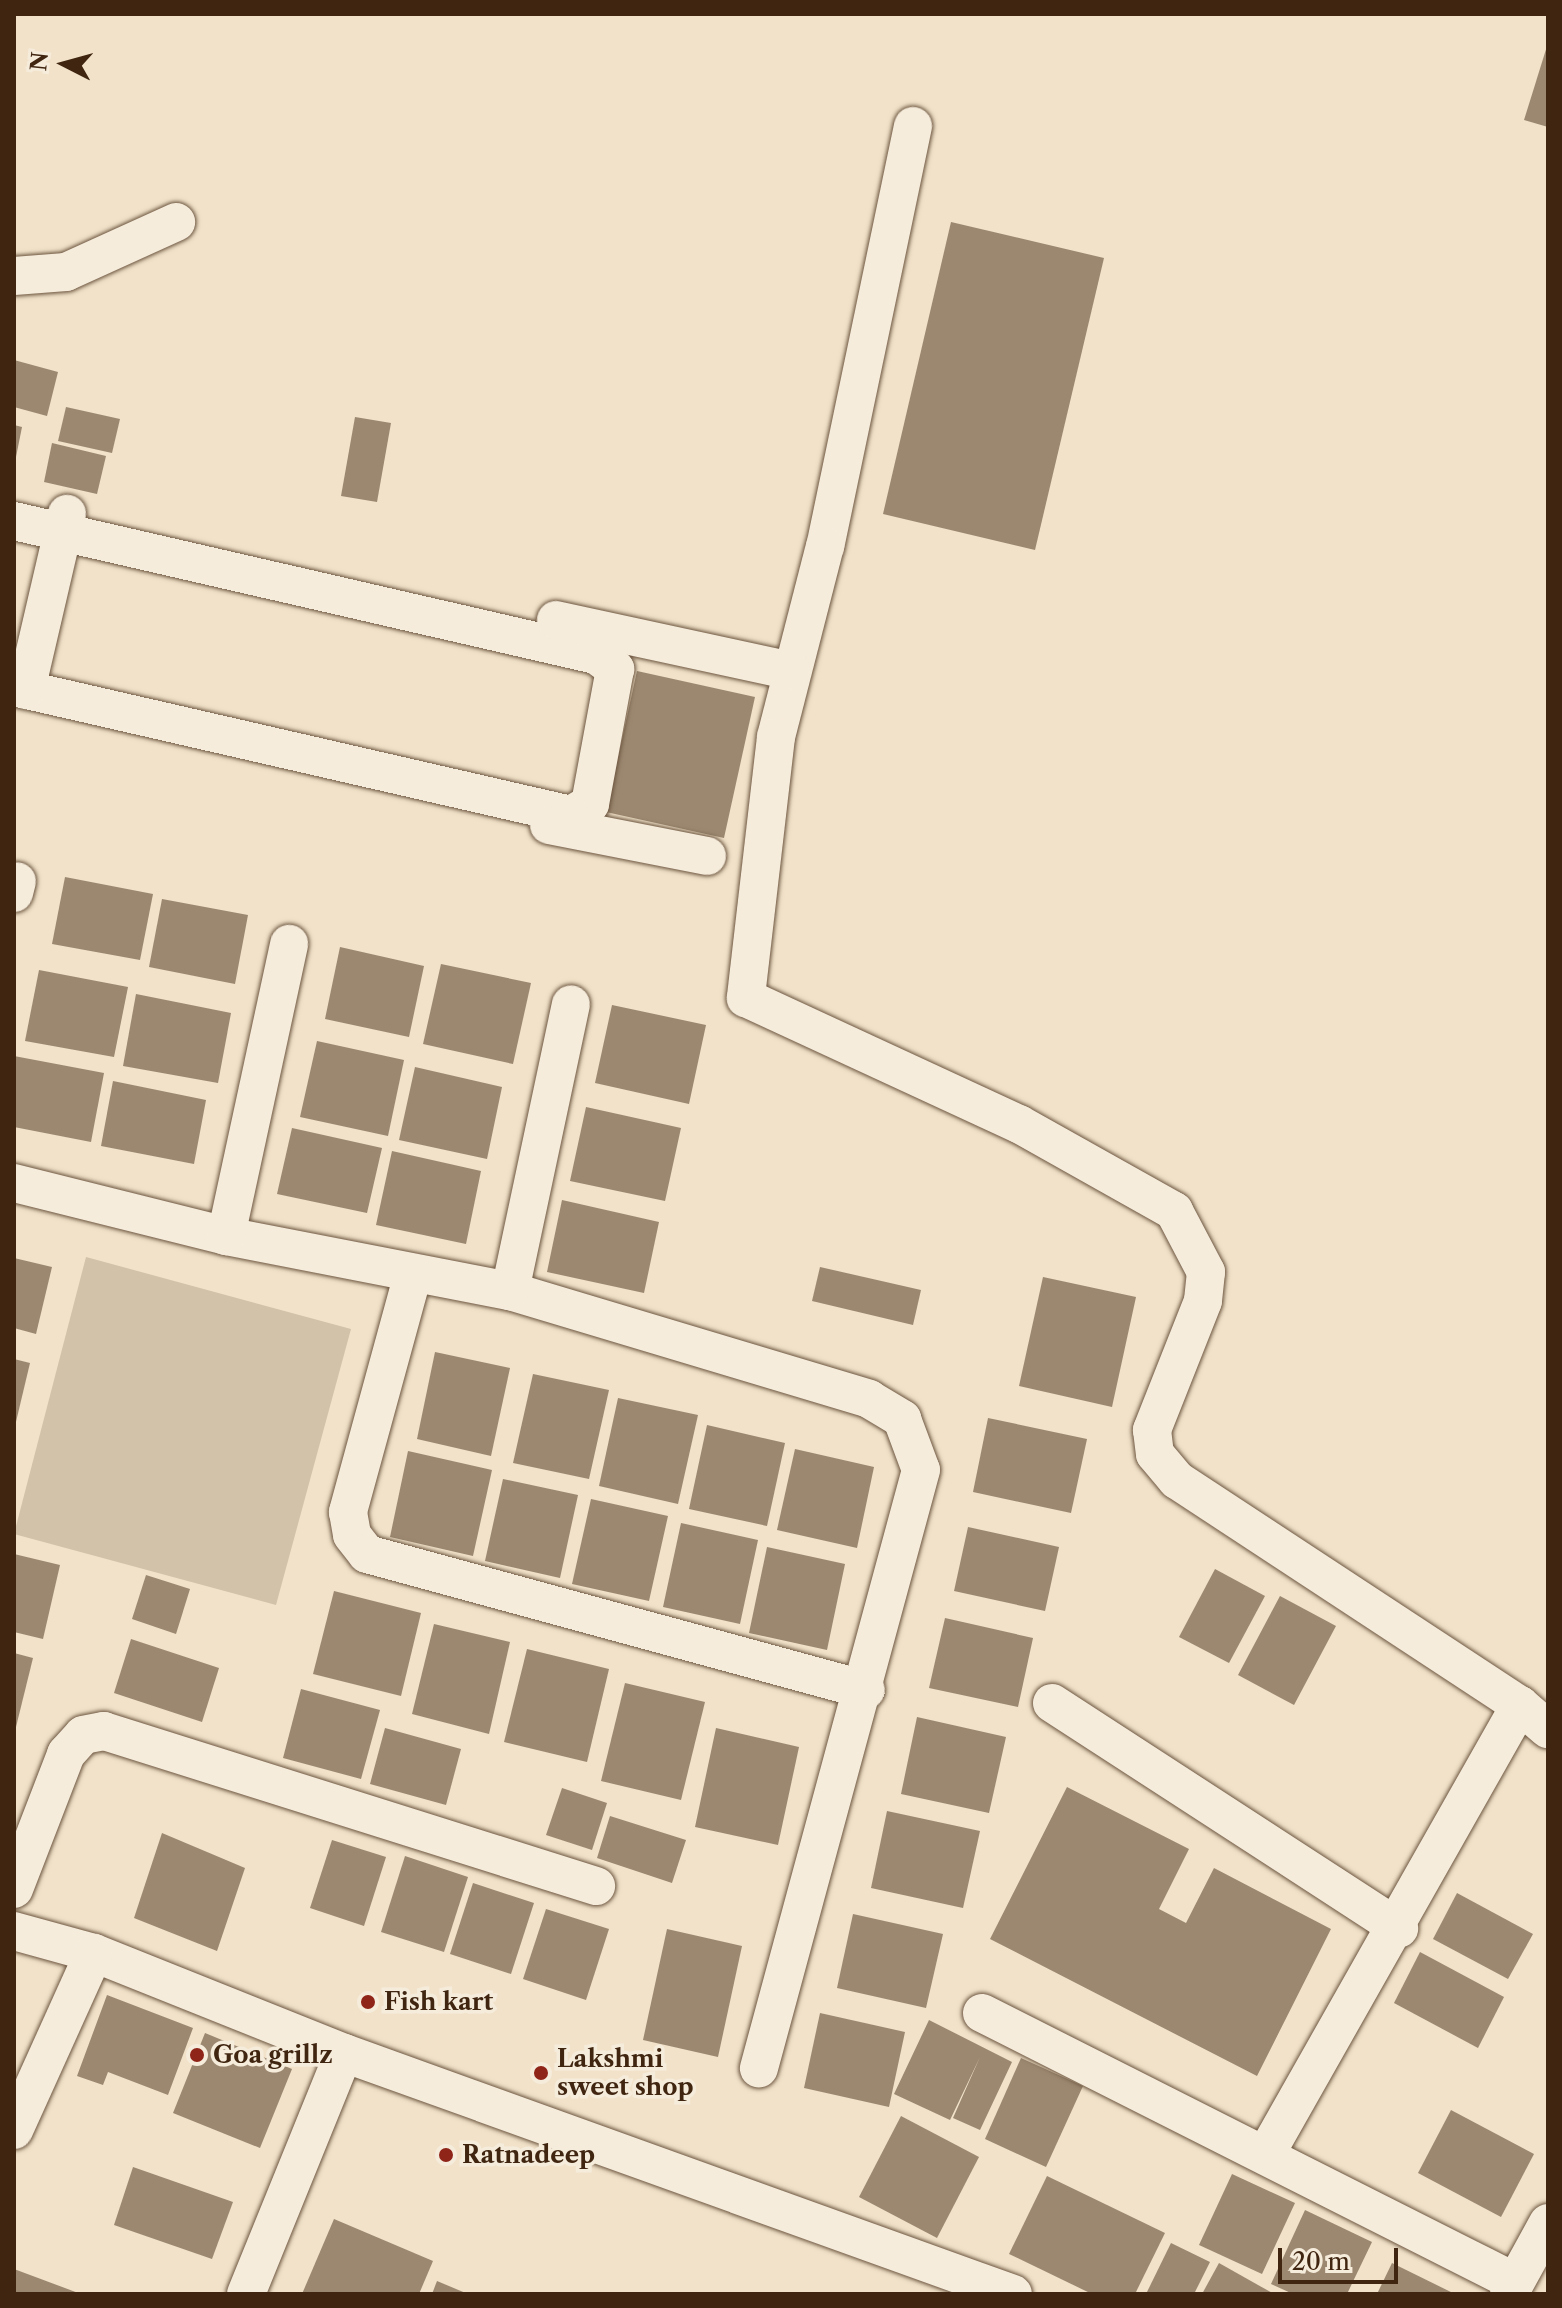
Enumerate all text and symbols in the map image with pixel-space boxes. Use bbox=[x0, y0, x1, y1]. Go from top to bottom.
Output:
north arrow bbox=[24, 24, 104, 104]
text: N bbox=[25, 51, 54, 72]
place label: Fish kart bbox=[384, 1988, 493, 2016]
marker: Fish kart bbox=[359, 1993, 377, 2011]
place label: Goa grillz bbox=[213, 2041, 333, 2069]
place label: Lakshmi sweet shop bbox=[557, 2045, 694, 2101]
marker: Goa grillz bbox=[188, 2046, 206, 2064]
marker: Lakshmi sweet shop bbox=[532, 2064, 550, 2082]
place label: Ratnadeep bbox=[462, 2141, 595, 2169]
marker: Ratnadeep bbox=[437, 2146, 455, 2164]
scale bar bbox=[1282, 2232, 1402, 2282]
text: 20 m bbox=[1292, 2247, 1350, 2276]

